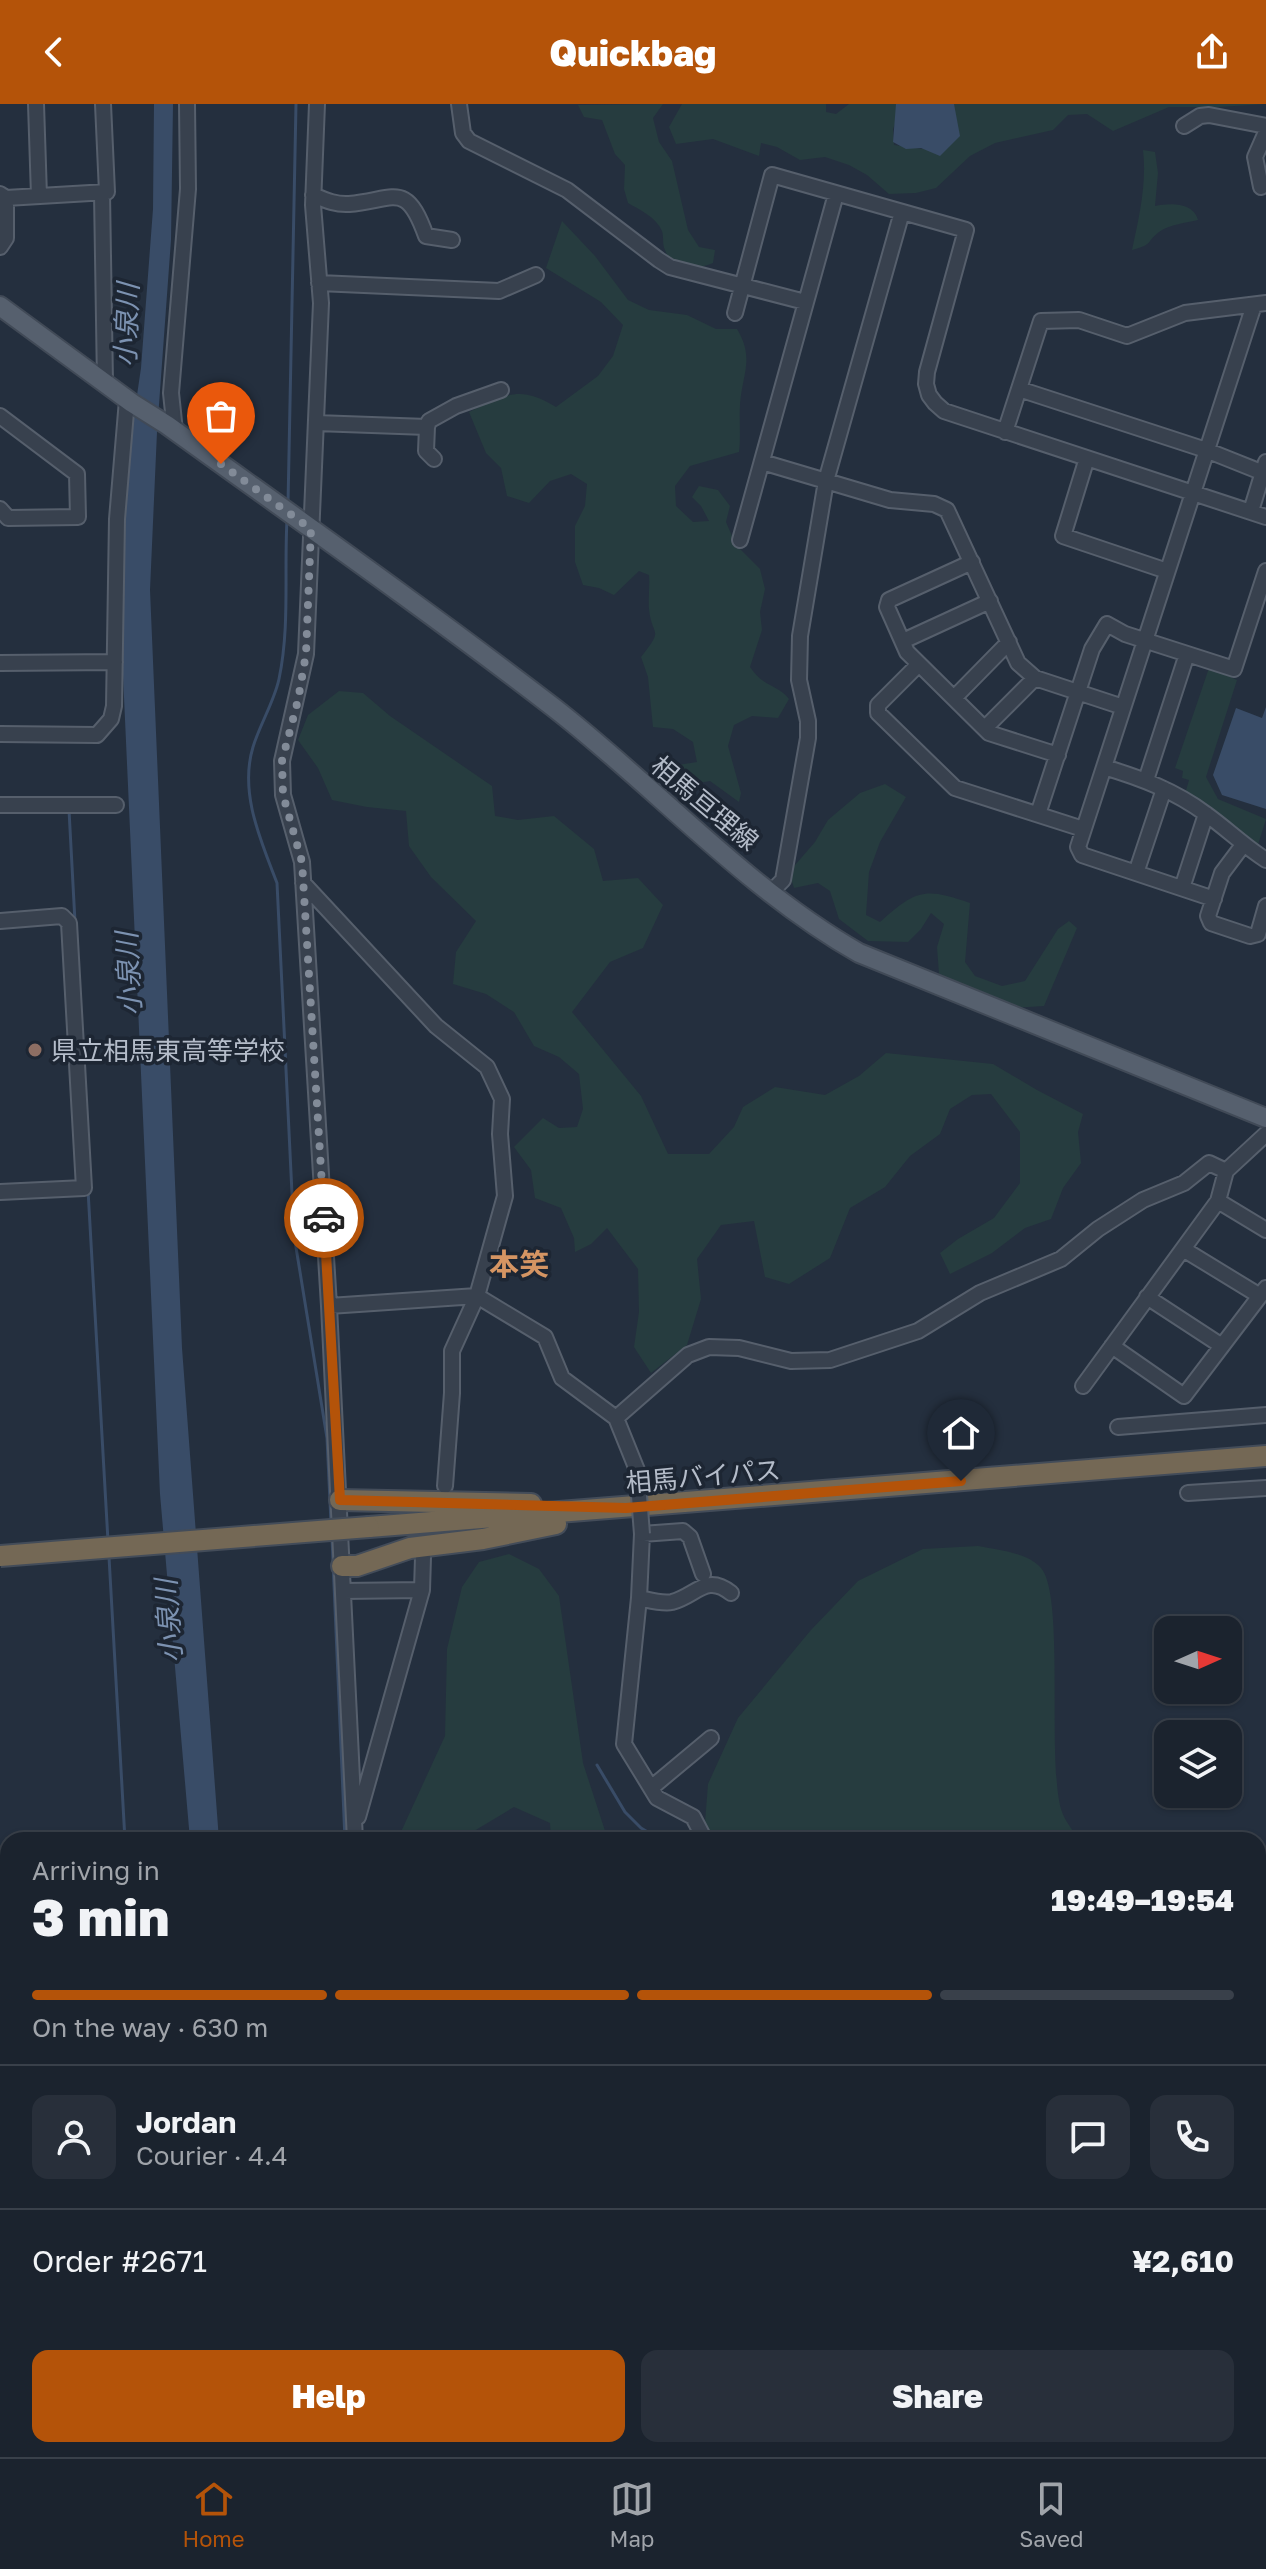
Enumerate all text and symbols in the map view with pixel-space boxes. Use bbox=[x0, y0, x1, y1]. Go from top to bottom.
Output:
icon: back bbox=[32, 30, 76, 74]
icon: share bbox=[1190, 30, 1234, 74]
text: Quickbag bbox=[550, 31, 716, 74]
water label: 小泉川 bbox=[108, 279, 144, 368]
pin bbox=[187, 382, 255, 464]
icon: bag bbox=[199, 394, 243, 438]
street label: 相馬亘理線 bbox=[645, 749, 765, 857]
water label: 小泉川 bbox=[109, 928, 147, 1017]
place label: 県立相馬東高等学校 bbox=[51, 1035, 285, 1066]
marker: 県立相馬東高等学校 bbox=[26, 1041, 44, 1059]
courier bbox=[284, 1178, 364, 1258]
icon: car bbox=[302, 1196, 346, 1240]
district label: 本笑 bbox=[489, 1246, 549, 1282]
pin bbox=[927, 1399, 995, 1481]
icon: home bbox=[939, 1411, 983, 1455]
street label: 相馬バイパス bbox=[624, 1454, 782, 1498]
water label: 小泉川 bbox=[148, 1575, 187, 1664]
north arrow bbox=[1154, 1616, 1242, 1704]
map controls bbox=[1154, 1616, 1242, 1808]
button: layers bbox=[1154, 1720, 1242, 1808]
text: Arriving in bbox=[32, 1855, 160, 1886]
text: 19:49–19:54 bbox=[1051, 1882, 1234, 1918]
text: 3 min bbox=[32, 1885, 169, 1947]
text: On the way · 630 m bbox=[32, 2012, 268, 2043]
button: person bbox=[32, 2095, 116, 2179]
button: chat bbox=[1046, 2095, 1130, 2179]
button: phone bbox=[1150, 2095, 1234, 2179]
text: Jordan bbox=[136, 2104, 236, 2140]
text: Courier · 4.4 bbox=[136, 2140, 288, 2171]
text: Order #2671 bbox=[32, 2243, 207, 2279]
text: ¥2,610 bbox=[1132, 2243, 1234, 2279]
button: Help bbox=[32, 2350, 625, 2442]
button: Share bbox=[641, 2350, 1234, 2442]
tab: Home bbox=[182, 2477, 245, 2552]
tab: Map bbox=[609, 2477, 654, 2552]
tab: Saved bbox=[1019, 2477, 1084, 2552]

